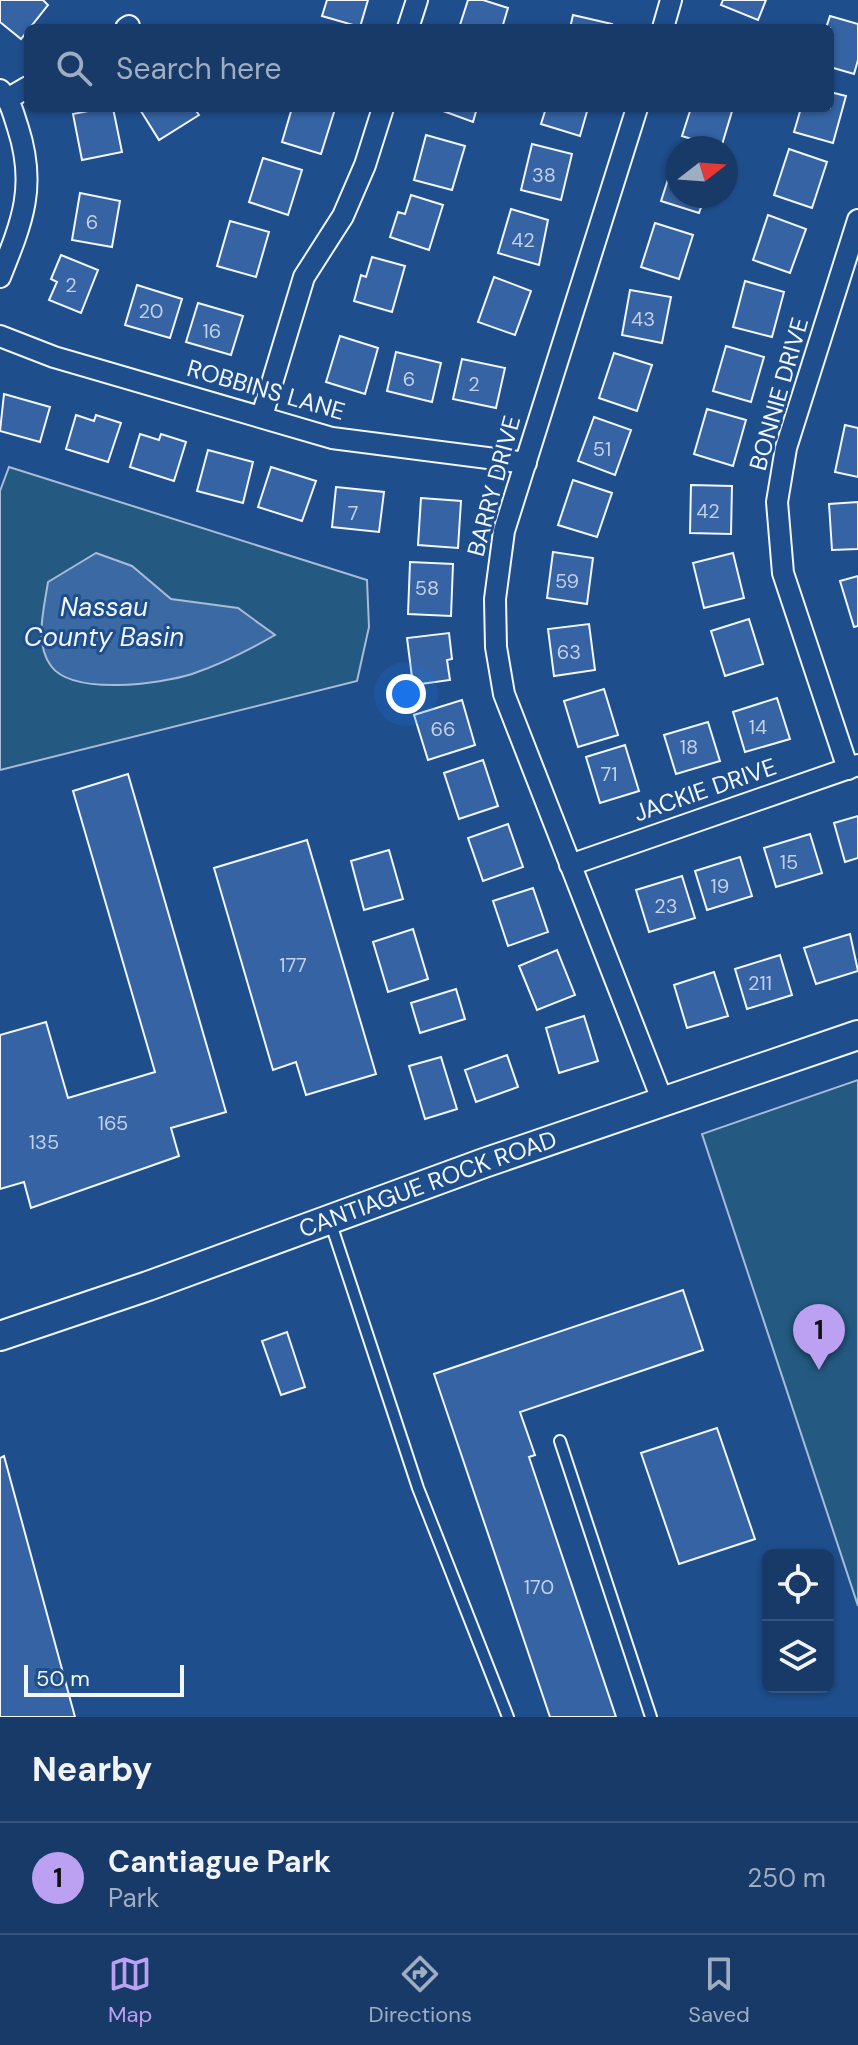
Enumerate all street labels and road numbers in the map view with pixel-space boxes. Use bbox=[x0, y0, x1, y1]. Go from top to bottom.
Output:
street label: BONNIE DRIVE bbox=[742, 314, 815, 474]
street label: ROBBINS LANE bbox=[184, 352, 349, 427]
street label: BARRY DRIVE bbox=[460, 412, 527, 560]
street label: JACKIE DRIVE bbox=[629, 751, 780, 828]
street label: CANTIAGUE ROCK ROAD bbox=[294, 1123, 561, 1244]

